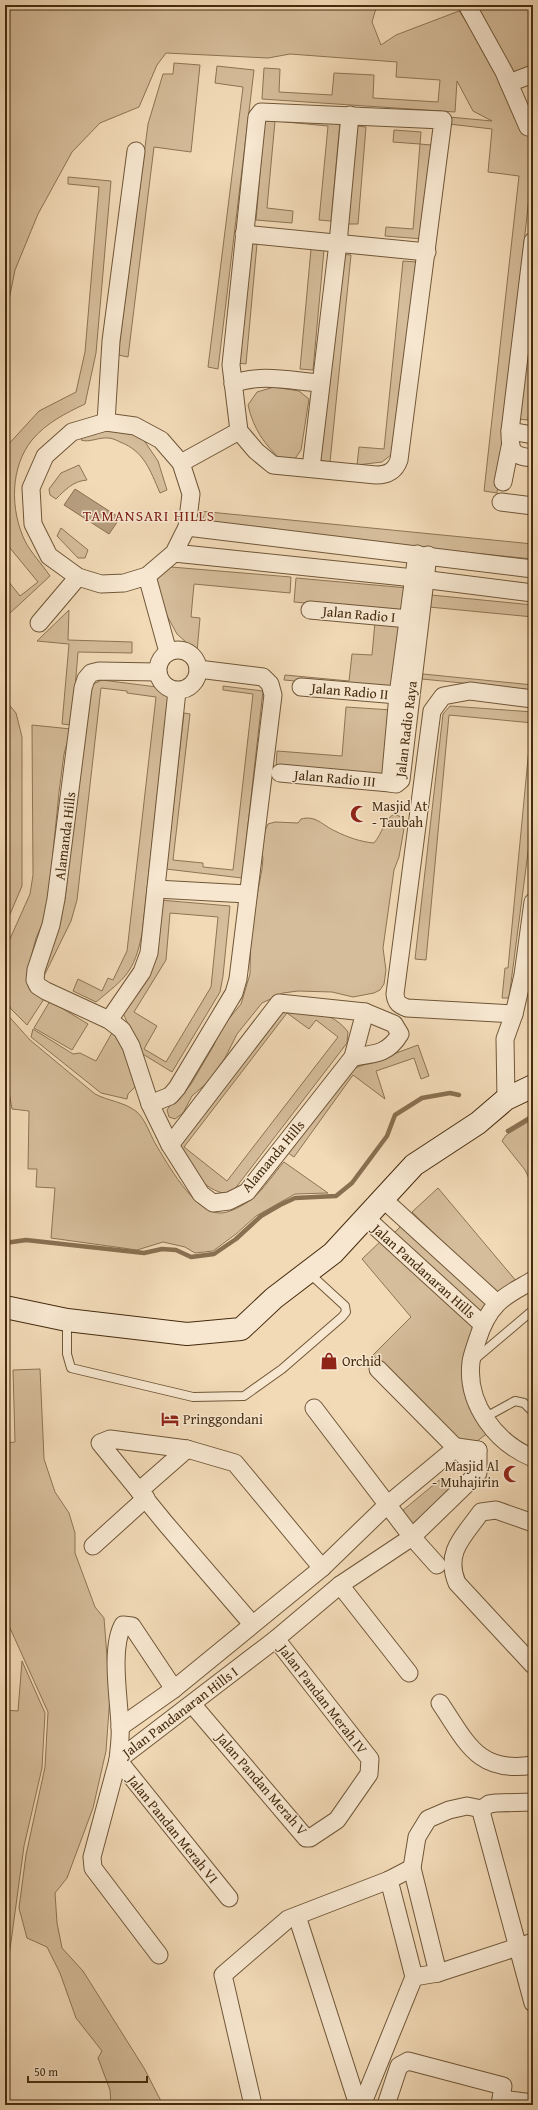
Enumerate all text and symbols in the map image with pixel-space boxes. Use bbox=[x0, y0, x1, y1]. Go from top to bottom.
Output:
district label: TAMANSARI HILLS bbox=[83, 505, 215, 526]
street label: Jalan Radio I bbox=[320, 601, 396, 627]
street label: Jalan Radio II bbox=[309, 677, 389, 704]
street label: Jalan Radio Raya bbox=[390, 679, 422, 780]
street label: Jalan Radio III bbox=[291, 764, 377, 792]
street label: Alamanda Hills bbox=[50, 791, 80, 881]
place label: Masjid At - Taubah bbox=[372, 796, 427, 832]
mosque icon: Masjid At - Taubah bbox=[349, 804, 369, 824]
street label: Alamanda Hills bbox=[237, 1116, 309, 1196]
street label: Jalan Pandanaran Hills bbox=[366, 1218, 480, 1323]
shop icon: Orchid bbox=[319, 1351, 339, 1371]
place label: Orchid bbox=[342, 1351, 382, 1371]
hotel icon: Pringgondani bbox=[160, 1409, 180, 1429]
place label: Pringgondani bbox=[183, 1409, 263, 1429]
place label: Masjid Al - Muhajirin bbox=[432, 1456, 499, 1492]
mosque icon: Masjid Al - Muhajirin bbox=[502, 1464, 522, 1484]
street label: Jalan Pandan Merah IV bbox=[273, 1638, 372, 1758]
street label: Jalan Pandanaran Hills I bbox=[116, 1662, 242, 1763]
street label: Jalan Pandan Merah V bbox=[211, 1727, 312, 1840]
street label: Jalan Pandan Merah VI bbox=[122, 1769, 223, 1887]
scale bar bbox=[28, 2058, 147, 2084]
text: 50 m bbox=[34, 2063, 58, 2080]

